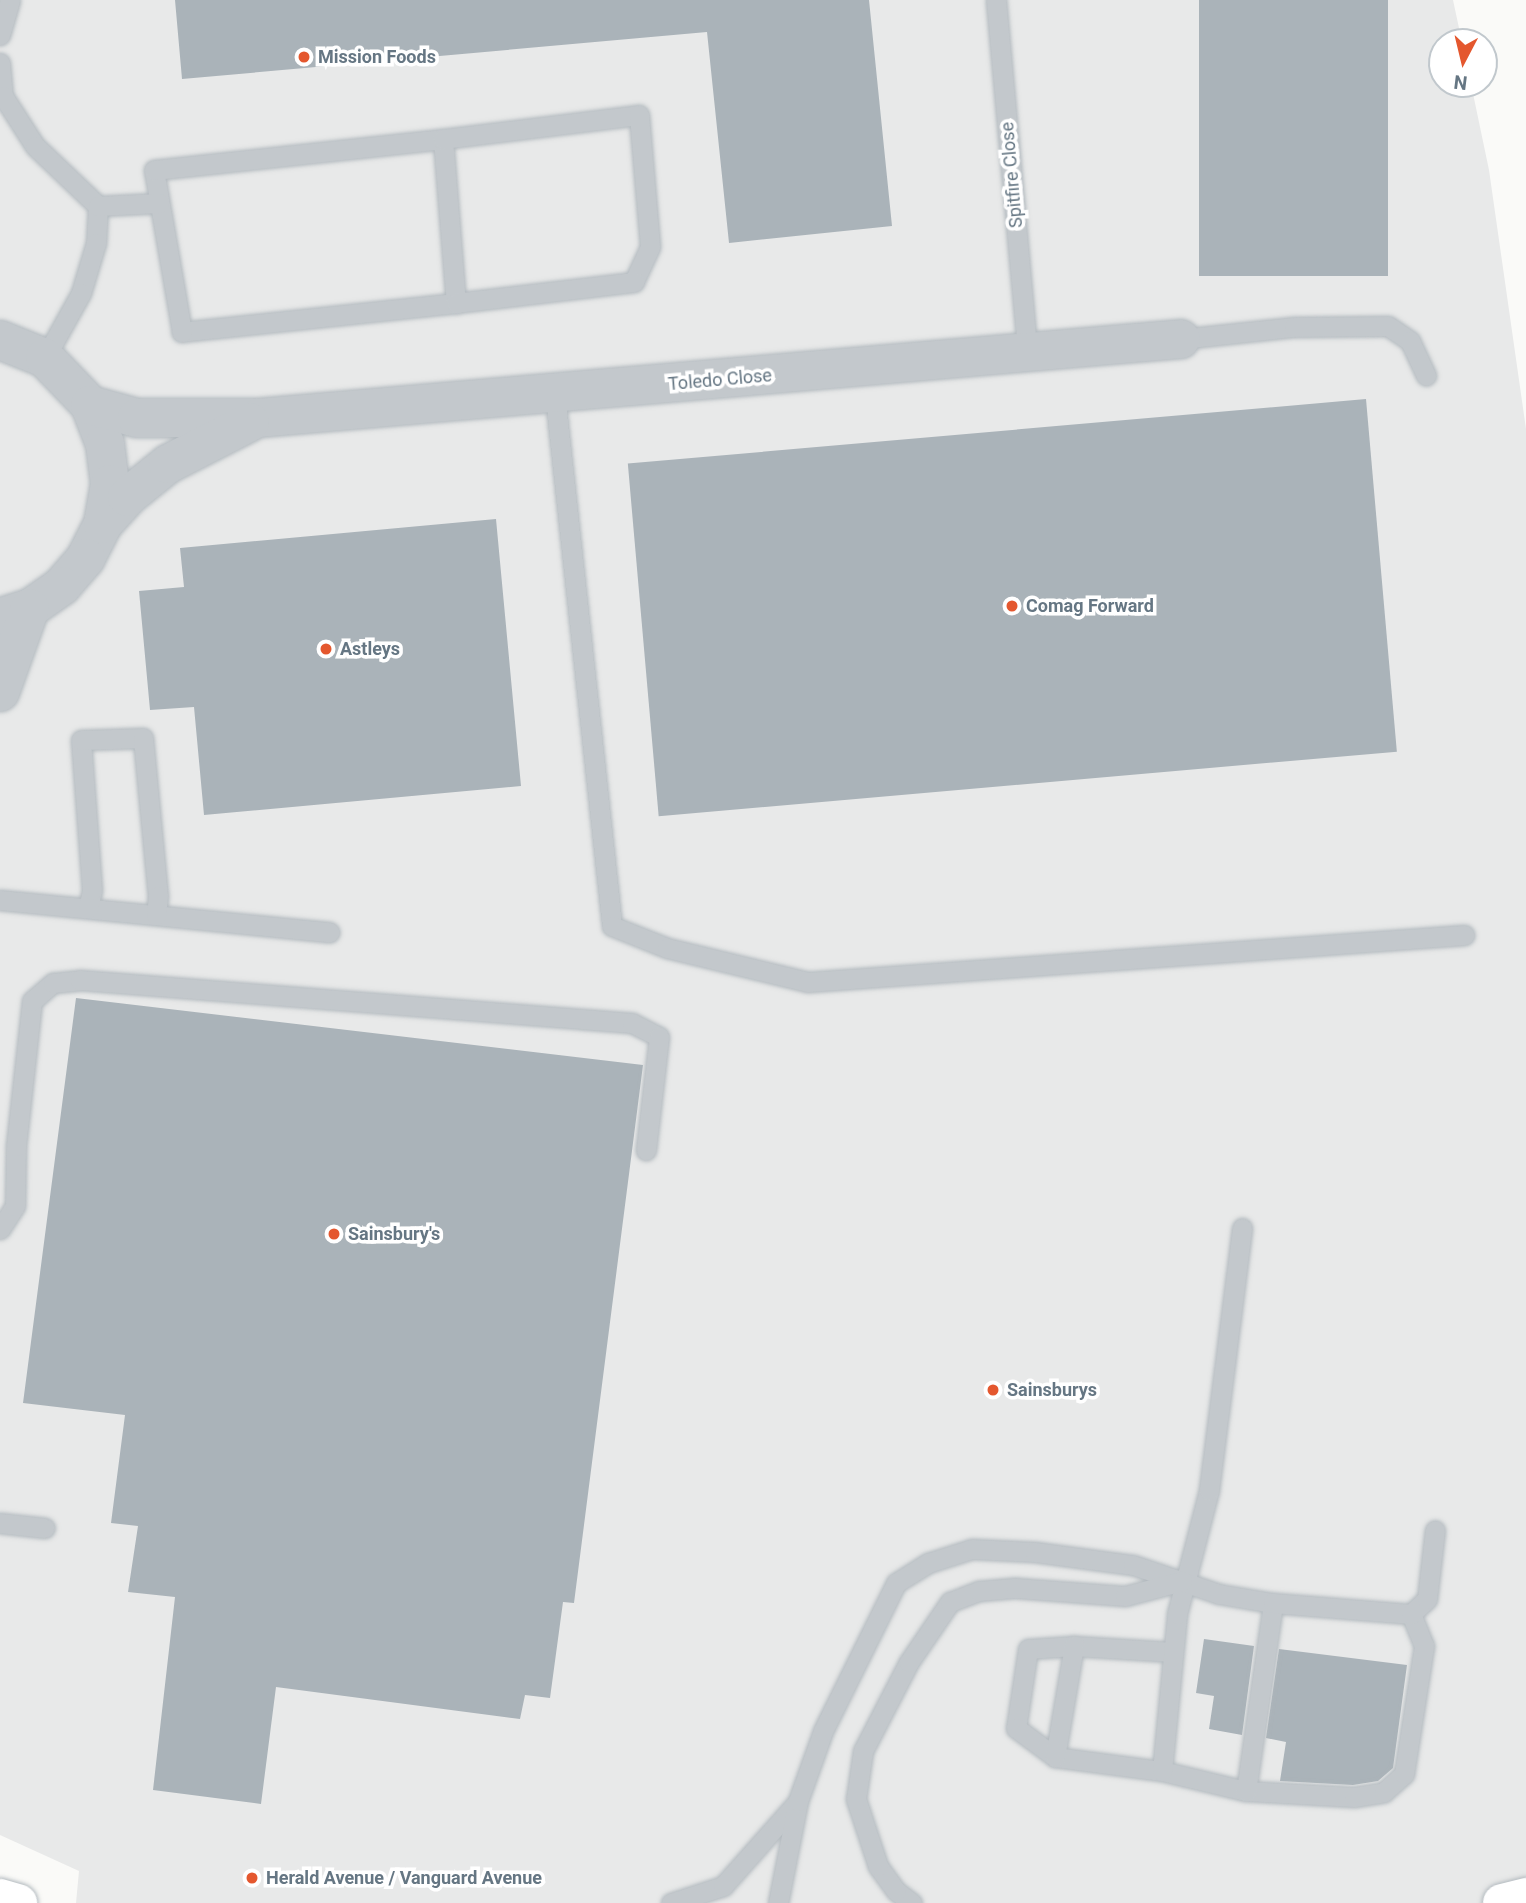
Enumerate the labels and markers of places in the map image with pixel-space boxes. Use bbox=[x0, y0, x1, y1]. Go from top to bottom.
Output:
place label: Mission Foods bbox=[318, 46, 436, 68]
marker: Mission Foods bbox=[296, 49, 312, 65]
place label: Comag Forward bbox=[1026, 595, 1154, 617]
marker: Comag Forward bbox=[1004, 598, 1020, 614]
place label: Astleys bbox=[340, 638, 400, 660]
marker: Astleys bbox=[318, 641, 334, 657]
place label: Sainsbury's bbox=[348, 1223, 440, 1245]
marker: Sainsbury's bbox=[326, 1226, 342, 1242]
place label: Sainsburys bbox=[1007, 1379, 1097, 1401]
marker: Sainsburys bbox=[985, 1382, 1001, 1398]
place label: Herald Avenue / Vanguard Avenue bbox=[266, 1867, 542, 1889]
marker: Herald Avenue / Vanguard Avenue bbox=[244, 1870, 260, 1886]

